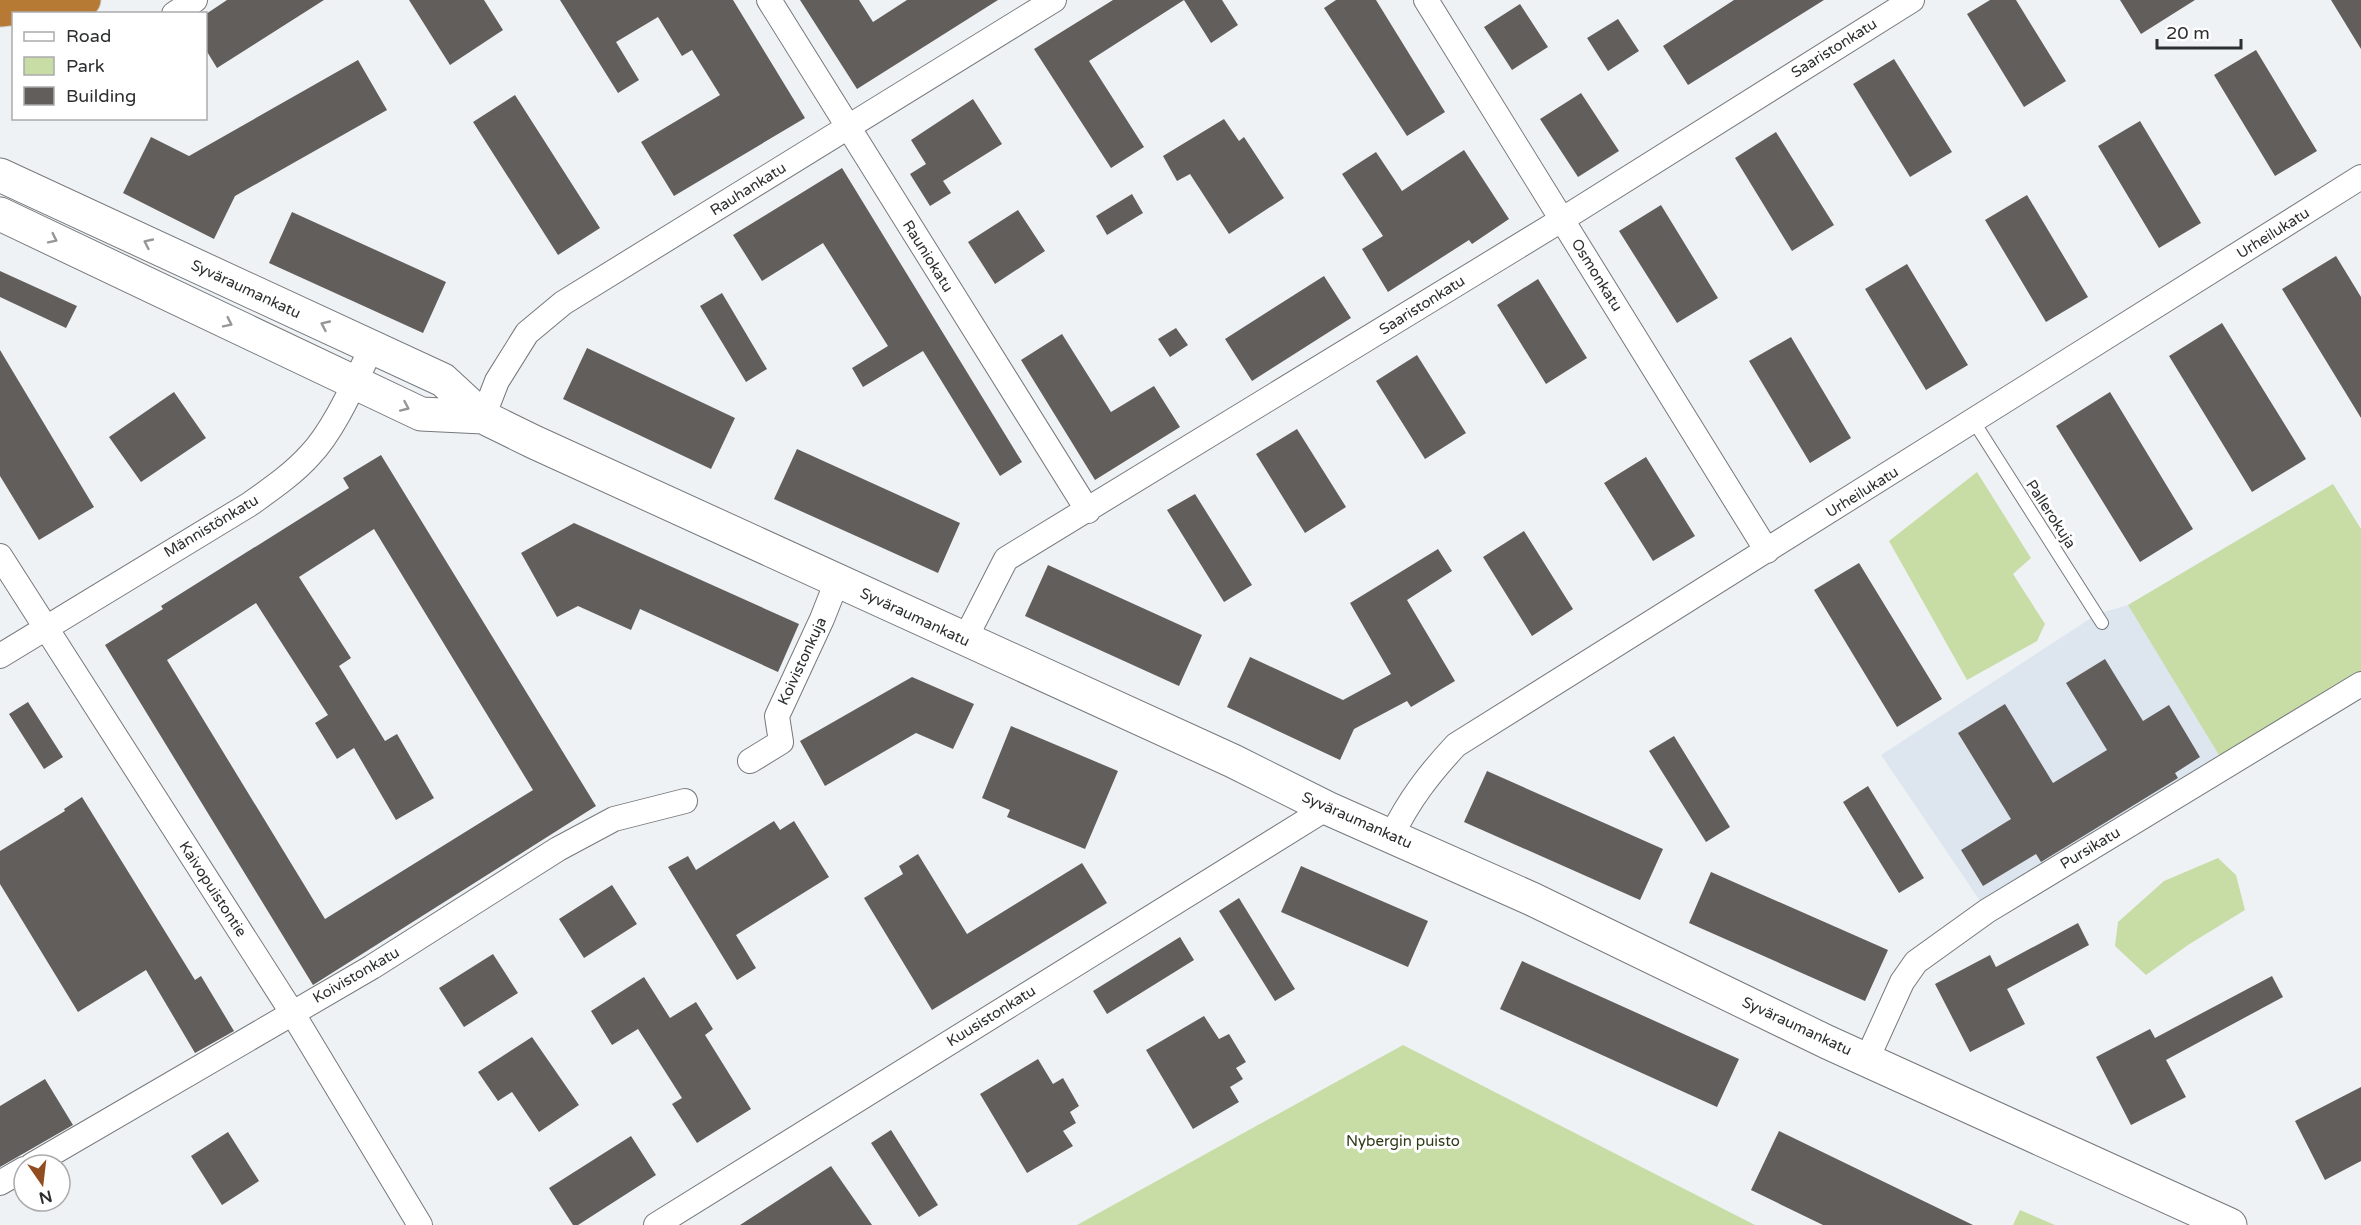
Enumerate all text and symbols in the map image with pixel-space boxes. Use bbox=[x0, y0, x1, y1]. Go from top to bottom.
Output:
legend bbox=[12, 12, 207, 120]
scale bar bbox=[2157, 12, 2241, 50]
street label: Saaristonkatu bbox=[1788, 14, 1880, 82]
text: 20 m bbox=[2166, 22, 2210, 44]
text: Road bbox=[66, 25, 111, 47]
text: Park bbox=[66, 55, 105, 77]
text: Building bbox=[66, 85, 136, 107]
street label: Rauhankatu bbox=[707, 159, 789, 219]
street label: Urheilukatu bbox=[2233, 204, 2313, 262]
street label: Rauniokatu bbox=[899, 217, 957, 295]
one-way arrow bbox=[46, 231, 57, 243]
street label: Osmonkatu bbox=[1568, 235, 1626, 315]
one-way arrow bbox=[144, 239, 155, 251]
street label: Syväraumankatu bbox=[188, 256, 304, 322]
street label: Saaristonkatu bbox=[1376, 271, 1468, 339]
one-way arrow bbox=[222, 316, 233, 328]
one-way arrow bbox=[321, 320, 332, 332]
one-way arrow bbox=[398, 400, 409, 412]
street label: Urheilukatu bbox=[1822, 463, 1902, 521]
street label: Pallerokuja bbox=[2022, 476, 2080, 552]
street label: Männistönkatu bbox=[160, 491, 262, 561]
street label: Syväraumankatu bbox=[857, 584, 973, 650]
street label: Koivistonkuja bbox=[774, 614, 830, 708]
street label: Syväraumankatu bbox=[1299, 788, 1415, 852]
street label: Pursikatu bbox=[2057, 823, 2123, 873]
street label: Kaivopuistontie bbox=[175, 838, 251, 940]
street label: Koivistonkatu bbox=[310, 943, 402, 1007]
street label: Kuusistonkatu bbox=[943, 981, 1039, 1051]
street label: Syväraumankatu bbox=[1739, 993, 1855, 1059]
park label: Nybergin puisto bbox=[1346, 1132, 1460, 1150]
north arrow bbox=[12, 1153, 72, 1213]
text: N bbox=[37, 1185, 54, 1208]

